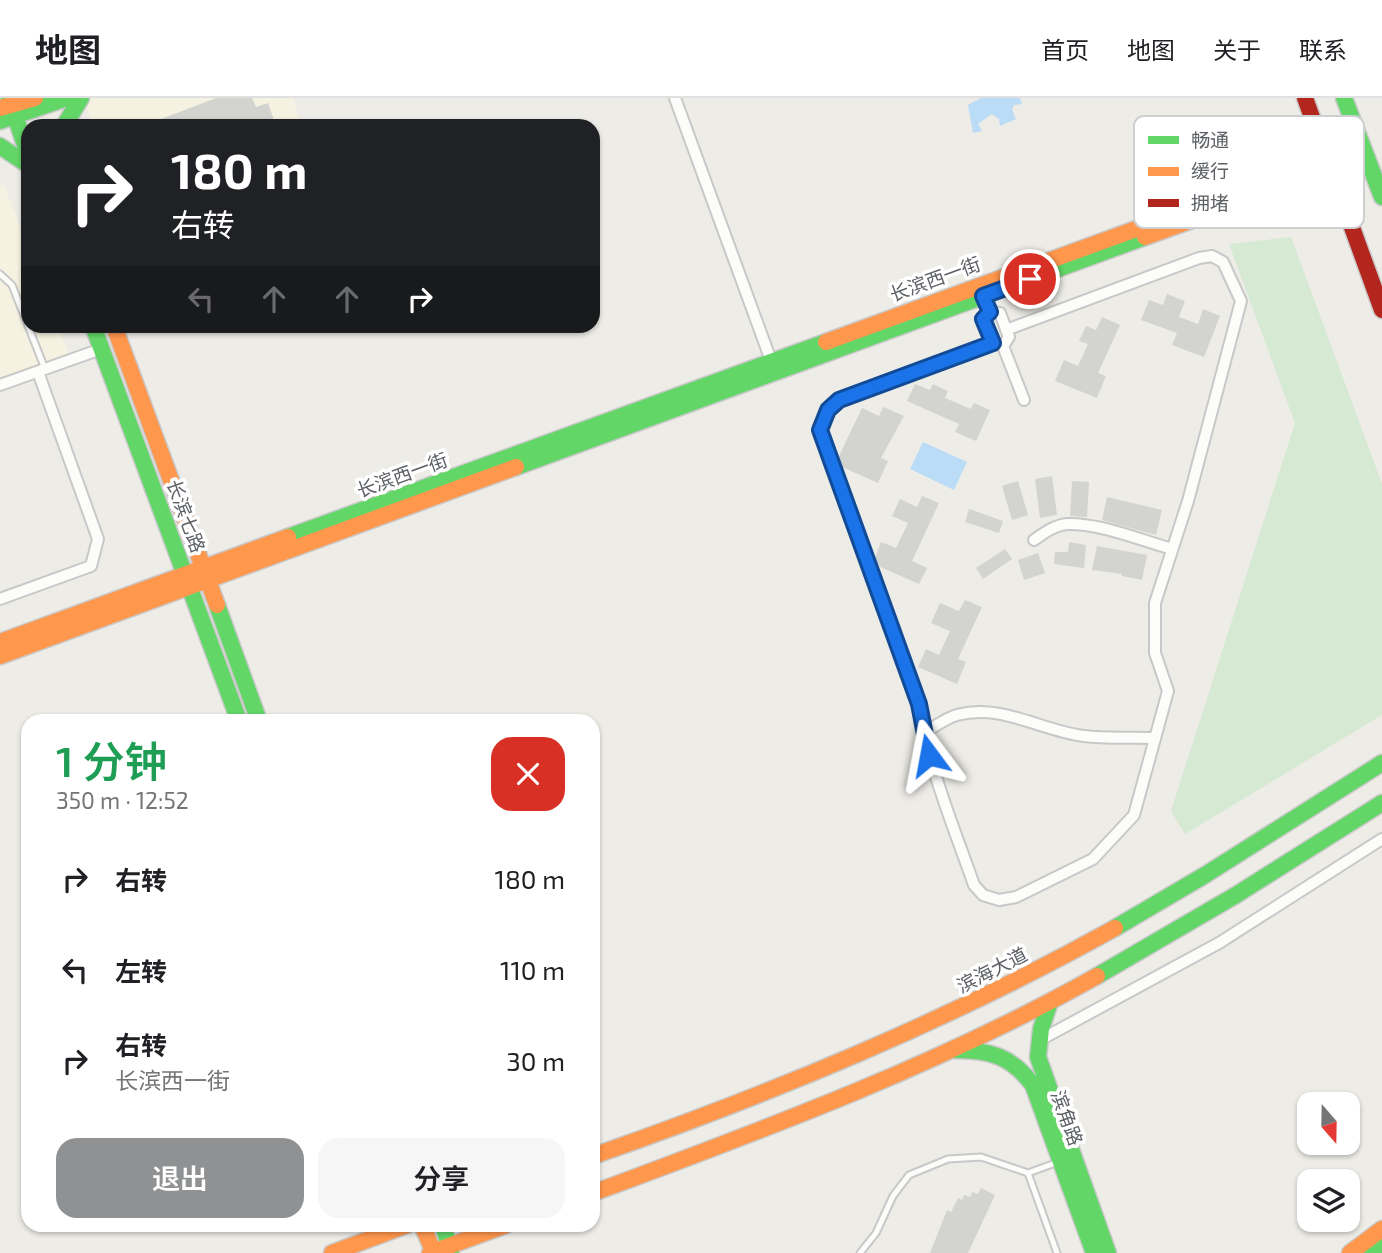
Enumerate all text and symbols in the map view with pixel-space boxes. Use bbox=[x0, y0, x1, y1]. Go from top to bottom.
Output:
text: 地图 bbox=[35, 29, 101, 69]
text: 首页 bbox=[1041, 35, 1089, 64]
text: 地图 bbox=[1127, 35, 1175, 64]
text: 关于 bbox=[1213, 35, 1261, 64]
text: 联系 bbox=[1299, 35, 1347, 64]
legend bbox=[1134, 116, 1364, 228]
text: 畅通 bbox=[1191, 128, 1229, 151]
text: 180 m bbox=[171, 140, 307, 199]
icon: right bbox=[56, 147, 147, 238]
text: 缓行 bbox=[1191, 159, 1229, 182]
text: 拥堵 bbox=[1191, 191, 1229, 214]
text: 右转 bbox=[171, 205, 235, 243]
pin bbox=[1000, 249, 1060, 309]
street label: 长滨西一街 bbox=[886, 251, 983, 306]
icon: arrive bbox=[1011, 260, 1049, 298]
icon: left bbox=[182, 280, 220, 318]
icon: ahead bbox=[255, 280, 293, 318]
icon: ahead bbox=[328, 280, 366, 318]
icon: right bbox=[401, 280, 439, 318]
street label: 长滨西一街 bbox=[353, 447, 450, 502]
street label: 长滨七路 bbox=[163, 476, 210, 555]
position arrow bbox=[892, 718, 966, 792]
text: 1 分钟 bbox=[56, 735, 167, 785]
button: close bbox=[491, 737, 565, 811]
text: 350 m · 12:52 bbox=[56, 786, 189, 814]
icon: right bbox=[56, 860, 94, 898]
text: 180 m bbox=[495, 863, 565, 894]
text: 右转 bbox=[115, 864, 167, 895]
street label: 滨海大道 bbox=[953, 942, 1031, 997]
icon: left bbox=[56, 951, 94, 989]
text: 110 m bbox=[500, 954, 565, 985]
text: 左转 bbox=[115, 955, 167, 986]
text: 右转 bbox=[115, 1029, 167, 1060]
icon: right bbox=[56, 1042, 94, 1080]
text: 30 m bbox=[506, 1045, 565, 1076]
text: 长滨西一街 bbox=[115, 1066, 230, 1094]
street label: 滨角路 bbox=[1047, 1087, 1088, 1149]
north arrow bbox=[1297, 1092, 1360, 1155]
map controls bbox=[1297, 1092, 1360, 1232]
button: 退出 bbox=[56, 1138, 304, 1218]
button: 分享 bbox=[318, 1138, 565, 1218]
button: layers bbox=[1297, 1169, 1360, 1232]

